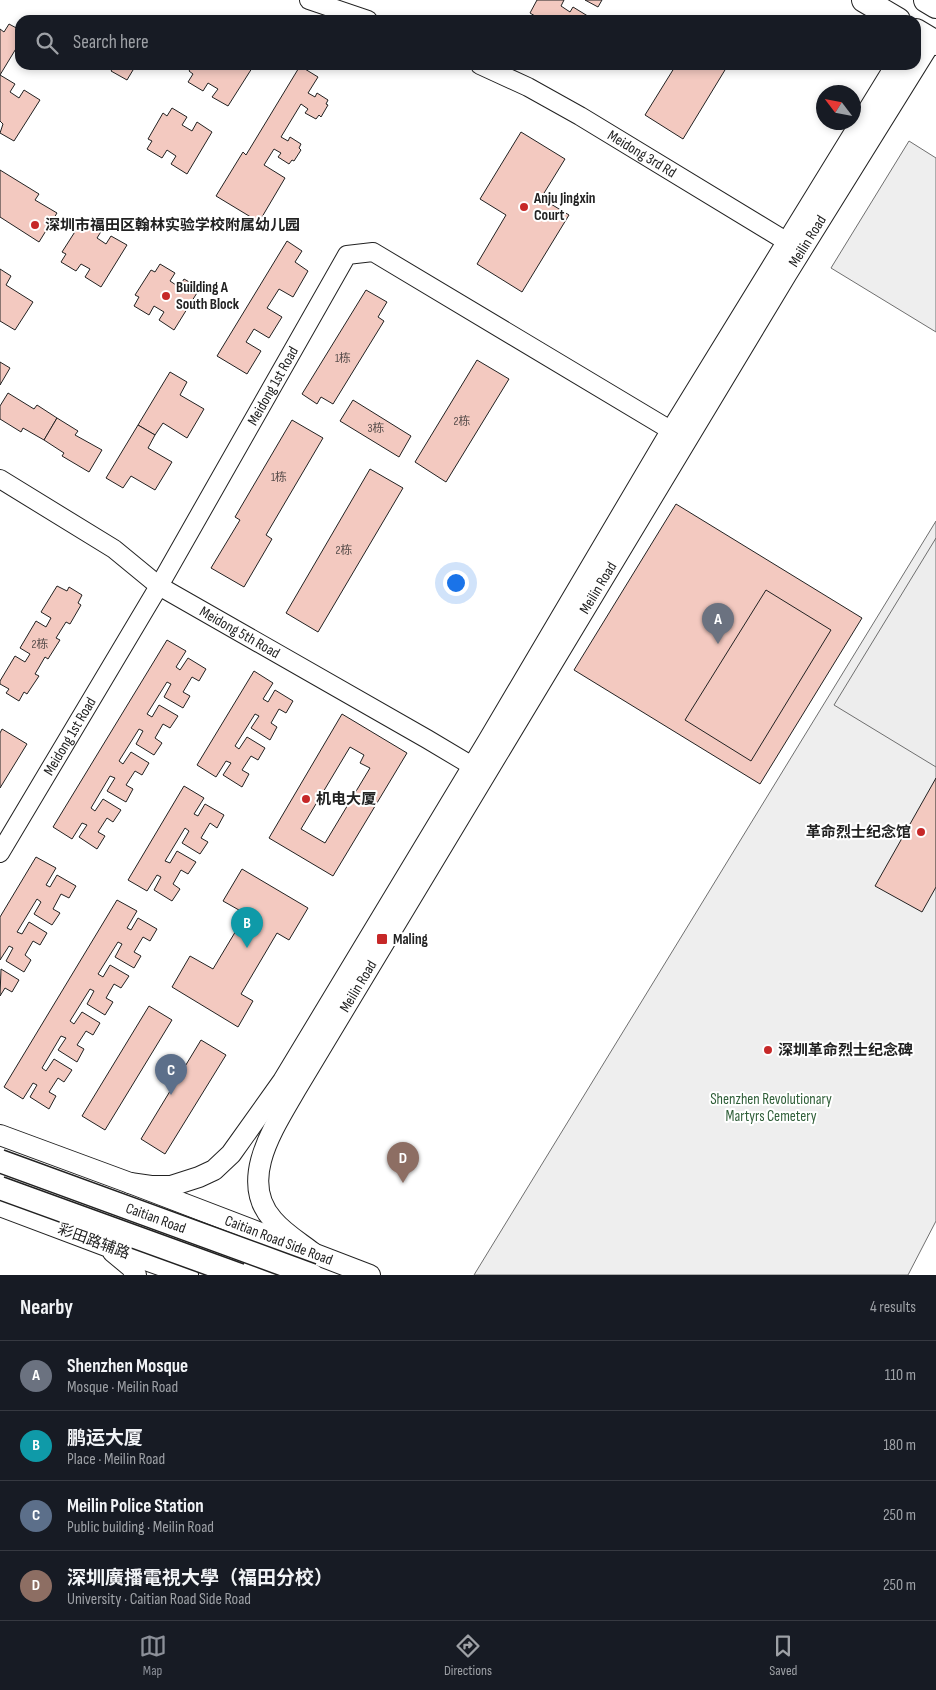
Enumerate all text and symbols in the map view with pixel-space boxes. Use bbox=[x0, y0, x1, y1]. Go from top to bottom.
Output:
search box bbox=[15, 15, 921, 70]
icon: search bbox=[33, 29, 61, 57]
text: Search here bbox=[73, 31, 149, 54]
north arrow bbox=[816, 85, 861, 130]
street label: Meidong 3rd Rd bbox=[604, 126, 680, 182]
place label: Anju Jingxin Court bbox=[533, 189, 595, 225]
marker: Anju Jingxin Court bbox=[518, 201, 530, 213]
street label: Meilin Road bbox=[784, 212, 831, 271]
place label: 深圳市福田区翰林实验学校附属幼儿园 bbox=[45, 216, 300, 235]
marker: 深圳市福田区翰林实验学校附属幼儿园 bbox=[29, 219, 41, 231]
place label: Building A South Block bbox=[176, 278, 240, 314]
marker: Building A South Block bbox=[160, 290, 172, 302]
street label: Meidong 1st Road bbox=[243, 343, 303, 429]
house number: 1栋 bbox=[335, 351, 351, 366]
house number: 2栋 bbox=[454, 414, 470, 429]
house number: 3栋 bbox=[367, 421, 385, 436]
house number: 1栋 bbox=[271, 470, 287, 485]
house number: 2栋 bbox=[336, 543, 352, 558]
street label: Meilin Road bbox=[575, 558, 621, 617]
your location bbox=[443, 570, 469, 596]
street label: Meidong 5th Road bbox=[196, 602, 283, 663]
pin: A bbox=[702, 603, 734, 644]
house number: 2栋 bbox=[32, 637, 48, 652]
street label: Meidong 1st Road bbox=[39, 694, 101, 779]
place label: 机电大厦 bbox=[316, 790, 376, 809]
marker: 机电大厦 bbox=[300, 793, 312, 805]
place label: 革命烈士纪念馆 bbox=[806, 823, 911, 842]
marker: 革命烈士纪念馆 bbox=[915, 826, 927, 838]
pin: B bbox=[231, 907, 263, 948]
place label: Maling bbox=[393, 930, 429, 949]
marker: Maling bbox=[375, 932, 389, 946]
street label: Meilin Road bbox=[335, 957, 381, 1016]
place label: 深圳革命烈士纪念碑 bbox=[778, 1041, 913, 1060]
marker: 深圳革命烈士纪念碑 bbox=[762, 1044, 774, 1056]
pin: C bbox=[155, 1054, 187, 1095]
park label: Shenzhen Revolutionary Martyrs Cemetery bbox=[710, 1090, 832, 1126]
pin: D bbox=[387, 1142, 419, 1183]
street label: Caitian Road bbox=[123, 1199, 188, 1238]
street label: Caitian Road Side Road bbox=[222, 1211, 335, 1270]
street label: 彩田路辅路 bbox=[55, 1220, 132, 1263]
text: Nearby bbox=[20, 1295, 73, 1320]
text: 4 results bbox=[870, 1298, 916, 1317]
text: Shenzhen Mosque bbox=[67, 1355, 188, 1378]
text: A bbox=[32, 1366, 40, 1385]
text: 110 m bbox=[885, 1366, 916, 1385]
text: Mosque · Meilin Road bbox=[67, 1378, 178, 1397]
text: 鹏运大厦 bbox=[67, 1427, 143, 1450]
text: B bbox=[32, 1436, 40, 1455]
text: 180 m bbox=[883, 1436, 916, 1455]
text: Place · Meilin Road bbox=[67, 1450, 165, 1469]
text: Meilin Police Station bbox=[67, 1495, 204, 1518]
text: C bbox=[32, 1506, 40, 1525]
text: 250 m bbox=[883, 1506, 916, 1525]
text: Public building · Meilin Road bbox=[67, 1518, 214, 1537]
text: 深圳廣播電視大學（福田分校） bbox=[67, 1567, 333, 1590]
text: D bbox=[32, 1576, 40, 1595]
text: 250 m bbox=[883, 1576, 916, 1595]
text: University · Caitian Road Side Road bbox=[67, 1590, 251, 1609]
tab: Map bbox=[139, 1632, 167, 1679]
tab: Directions bbox=[444, 1632, 492, 1679]
tab: Saved bbox=[769, 1632, 797, 1679]

